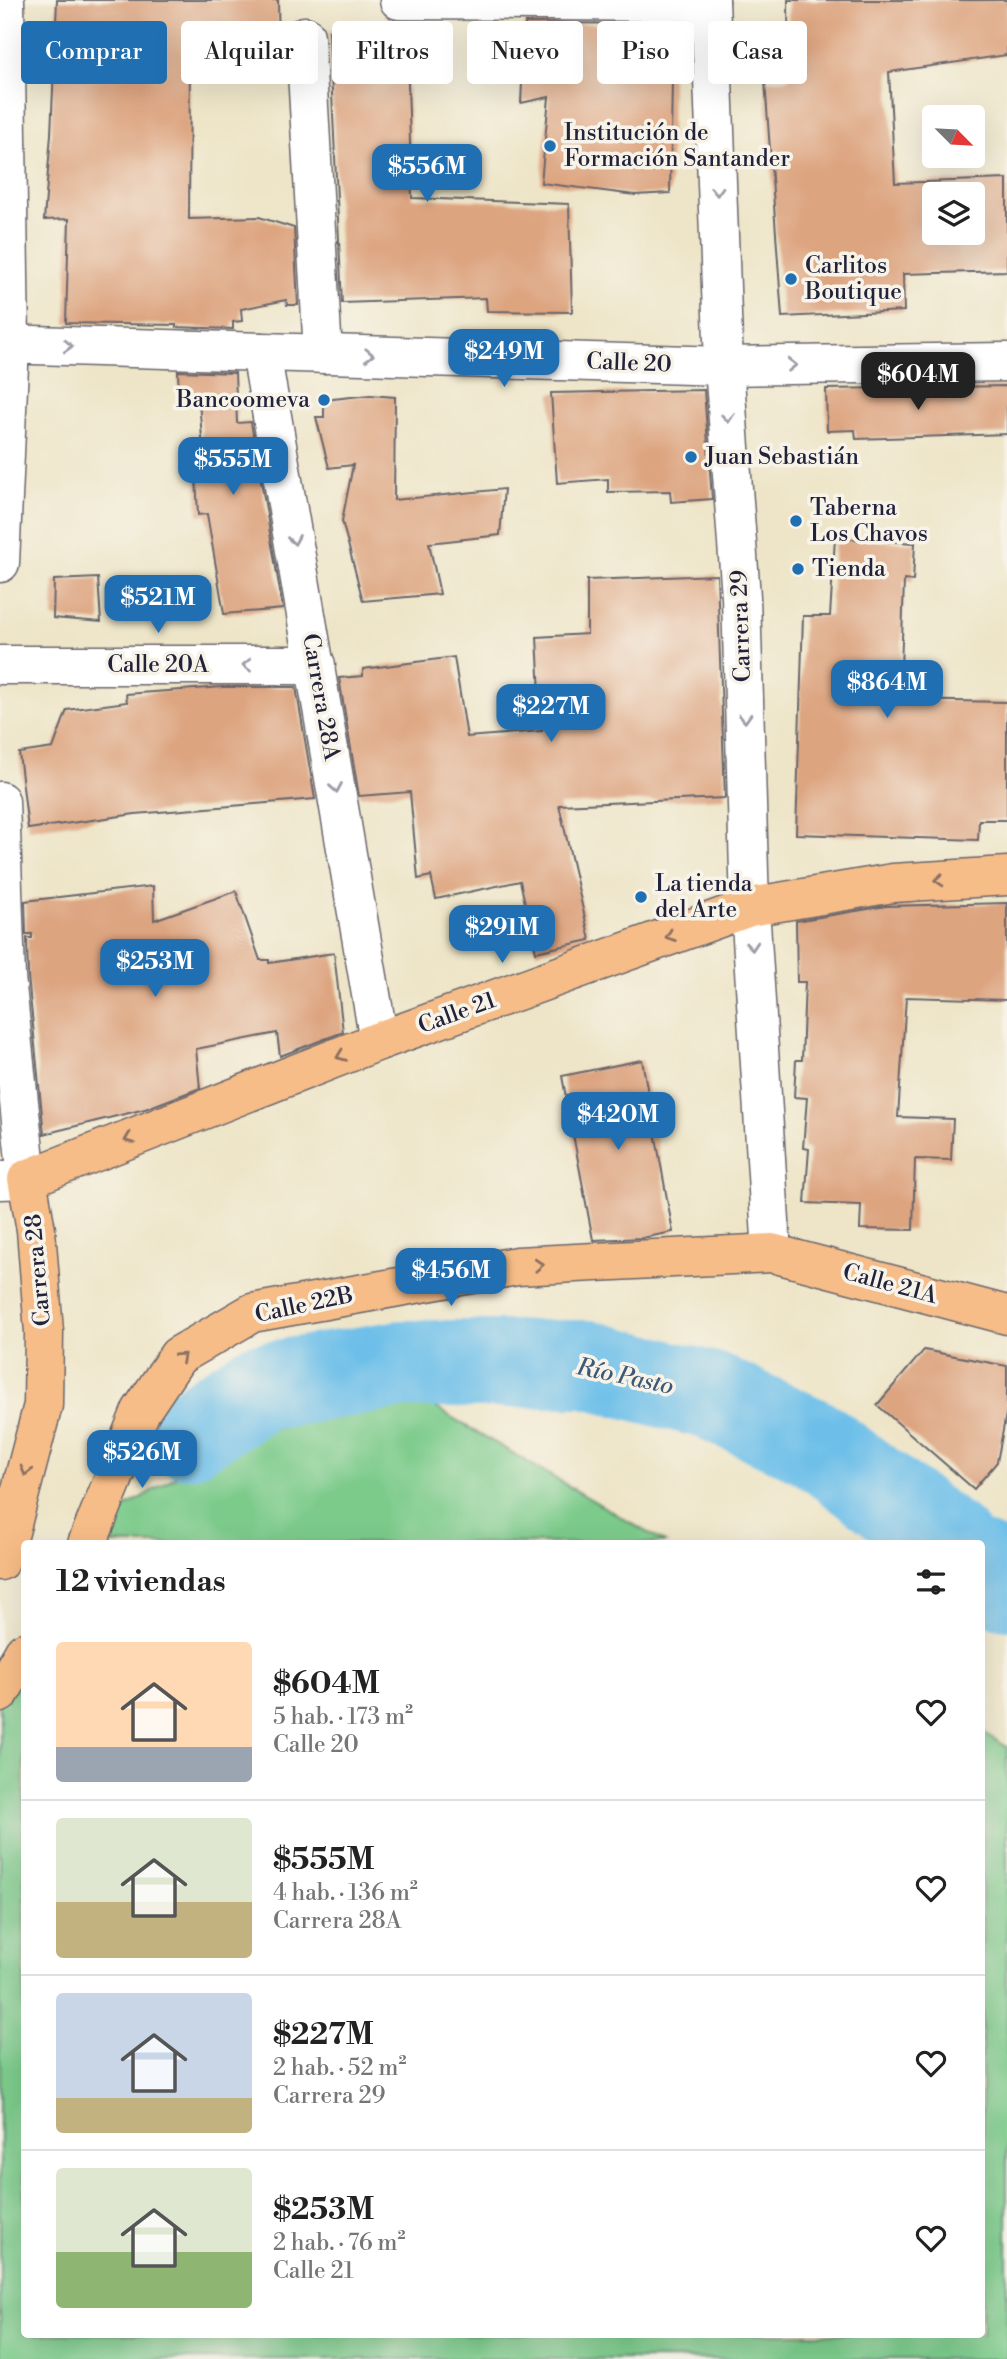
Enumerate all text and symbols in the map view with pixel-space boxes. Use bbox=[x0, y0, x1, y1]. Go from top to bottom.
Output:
chip: Comprar bbox=[21, 21, 167, 84]
chip: Alquilar bbox=[181, 21, 318, 84]
chip: Filtros bbox=[332, 21, 453, 84]
chip: Nuevo bbox=[467, 21, 583, 84]
chip: Piso bbox=[597, 21, 694, 84]
chip: Casa bbox=[708, 21, 807, 84]
north arrow bbox=[922, 105, 985, 168]
map controls bbox=[922, 105, 985, 245]
place label: Institución de Formación Santander bbox=[564, 119, 790, 173]
marker: Institución de Formación Santander bbox=[542, 138, 558, 154]
pin: $556M bbox=[378, 144, 476, 204]
text: $556M bbox=[388, 153, 466, 181]
button: layers bbox=[922, 182, 985, 245]
one-way arrow bbox=[710, 185, 725, 196]
place label: Carlitos Boutique bbox=[804, 252, 902, 306]
marker: Carlitos Boutique bbox=[783, 271, 799, 287]
pin: $249M bbox=[455, 330, 553, 389]
one-way arrow bbox=[63, 338, 74, 354]
text: $249M bbox=[464, 338, 544, 366]
one-way arrow bbox=[364, 348, 375, 363]
street label: Calle 20 bbox=[586, 348, 672, 378]
pin: $604M bbox=[869, 352, 967, 412]
one-way arrow bbox=[788, 357, 798, 373]
text: $604M bbox=[877, 361, 959, 389]
place label: Bancoomeva bbox=[175, 386, 310, 414]
marker: Bancoomeva bbox=[316, 392, 332, 408]
one-way arrow bbox=[720, 413, 735, 424]
pin: $555M bbox=[184, 438, 282, 497]
place label: Juan Sebastián bbox=[704, 443, 859, 471]
text: $555M bbox=[194, 446, 272, 474]
marker: Juan Sebastián bbox=[683, 449, 699, 465]
place label: Taberna Los Chavos bbox=[810, 494, 928, 548]
marker: Taberna Los Chavos bbox=[788, 513, 804, 529]
one-way arrow bbox=[286, 534, 301, 546]
place label: Tienda bbox=[812, 555, 886, 583]
marker: Tienda bbox=[790, 561, 806, 577]
street label: Carrera 29 bbox=[725, 569, 757, 683]
pin: $521M bbox=[109, 576, 207, 635]
text: $521M bbox=[121, 584, 195, 612]
street label: Carrera 28A bbox=[296, 631, 346, 764]
street label: Calle 20A bbox=[107, 651, 210, 679]
one-way arrow bbox=[242, 657, 252, 673]
pin: $864M bbox=[838, 660, 936, 720]
text: $864M bbox=[847, 669, 927, 697]
pin: $227M bbox=[502, 684, 600, 744]
text: $227M bbox=[512, 693, 590, 721]
one-way arrow bbox=[737, 713, 752, 724]
one-way arrow bbox=[328, 782, 343, 794]
place label: La tienda del Arte bbox=[655, 870, 753, 924]
one-way arrow bbox=[933, 872, 944, 887]
marker: La tienda del Arte bbox=[633, 889, 649, 905]
pin: $291M bbox=[453, 906, 551, 965]
text: $291M bbox=[465, 914, 539, 942]
one-way arrow bbox=[664, 928, 676, 942]
pin: $253M bbox=[106, 940, 204, 999]
one-way arrow bbox=[744, 940, 759, 951]
text: $253M bbox=[116, 948, 194, 976]
street label: Calle 21 bbox=[414, 986, 500, 1040]
one-way arrow bbox=[336, 1048, 348, 1062]
pin: $420M bbox=[569, 1092, 667, 1152]
text: $420M bbox=[577, 1101, 659, 1129]
one-way arrow bbox=[124, 1130, 136, 1144]
street label: Carrera 28 bbox=[19, 1213, 57, 1327]
pin: $456M bbox=[402, 1248, 500, 1308]
text: $456M bbox=[411, 1257, 491, 1285]
one-way arrow bbox=[533, 1258, 544, 1273]
street label: Calle 21A bbox=[840, 1258, 941, 1310]
street label: Calle 22B bbox=[252, 1281, 356, 1329]
water label: Río Pasto bbox=[573, 1352, 676, 1402]
one-way arrow bbox=[173, 1353, 186, 1365]
pin: $526M bbox=[93, 1430, 191, 1490]
text: $526M bbox=[103, 1439, 181, 1467]
one-way arrow bbox=[19, 1465, 34, 1477]
text: 12 viviendas bbox=[56, 1563, 226, 1601]
icon: filters bbox=[912, 1563, 950, 1601]
text: $604M bbox=[273, 1665, 379, 1703]
icon: home bbox=[112, 1670, 196, 1754]
icon: heart bbox=[912, 1693, 950, 1731]
text: 5 hab. · 173 m² bbox=[273, 1703, 413, 1731]
text: Calle 20 bbox=[273, 1731, 359, 1759]
text: $555M bbox=[273, 1841, 374, 1879]
icon: home bbox=[112, 1846, 196, 1930]
icon: heart bbox=[912, 1869, 950, 1907]
text: 4 hab. · 136 m² bbox=[273, 1879, 418, 1907]
text: Carrera 28A bbox=[273, 1907, 401, 1935]
text: $227M bbox=[273, 2016, 374, 2054]
icon: home bbox=[112, 2021, 196, 2105]
icon: heart bbox=[912, 2044, 950, 2082]
text: 2 hab. · 52 m² bbox=[273, 2054, 407, 2082]
text: Carrera 29 bbox=[273, 2082, 385, 2110]
text: $253M bbox=[273, 2191, 374, 2229]
icon: home bbox=[112, 2196, 196, 2280]
icon: heart bbox=[912, 2219, 950, 2257]
text: 2 hab. · 76 m² bbox=[273, 2229, 406, 2257]
text: Calle 21 bbox=[273, 2257, 354, 2285]

